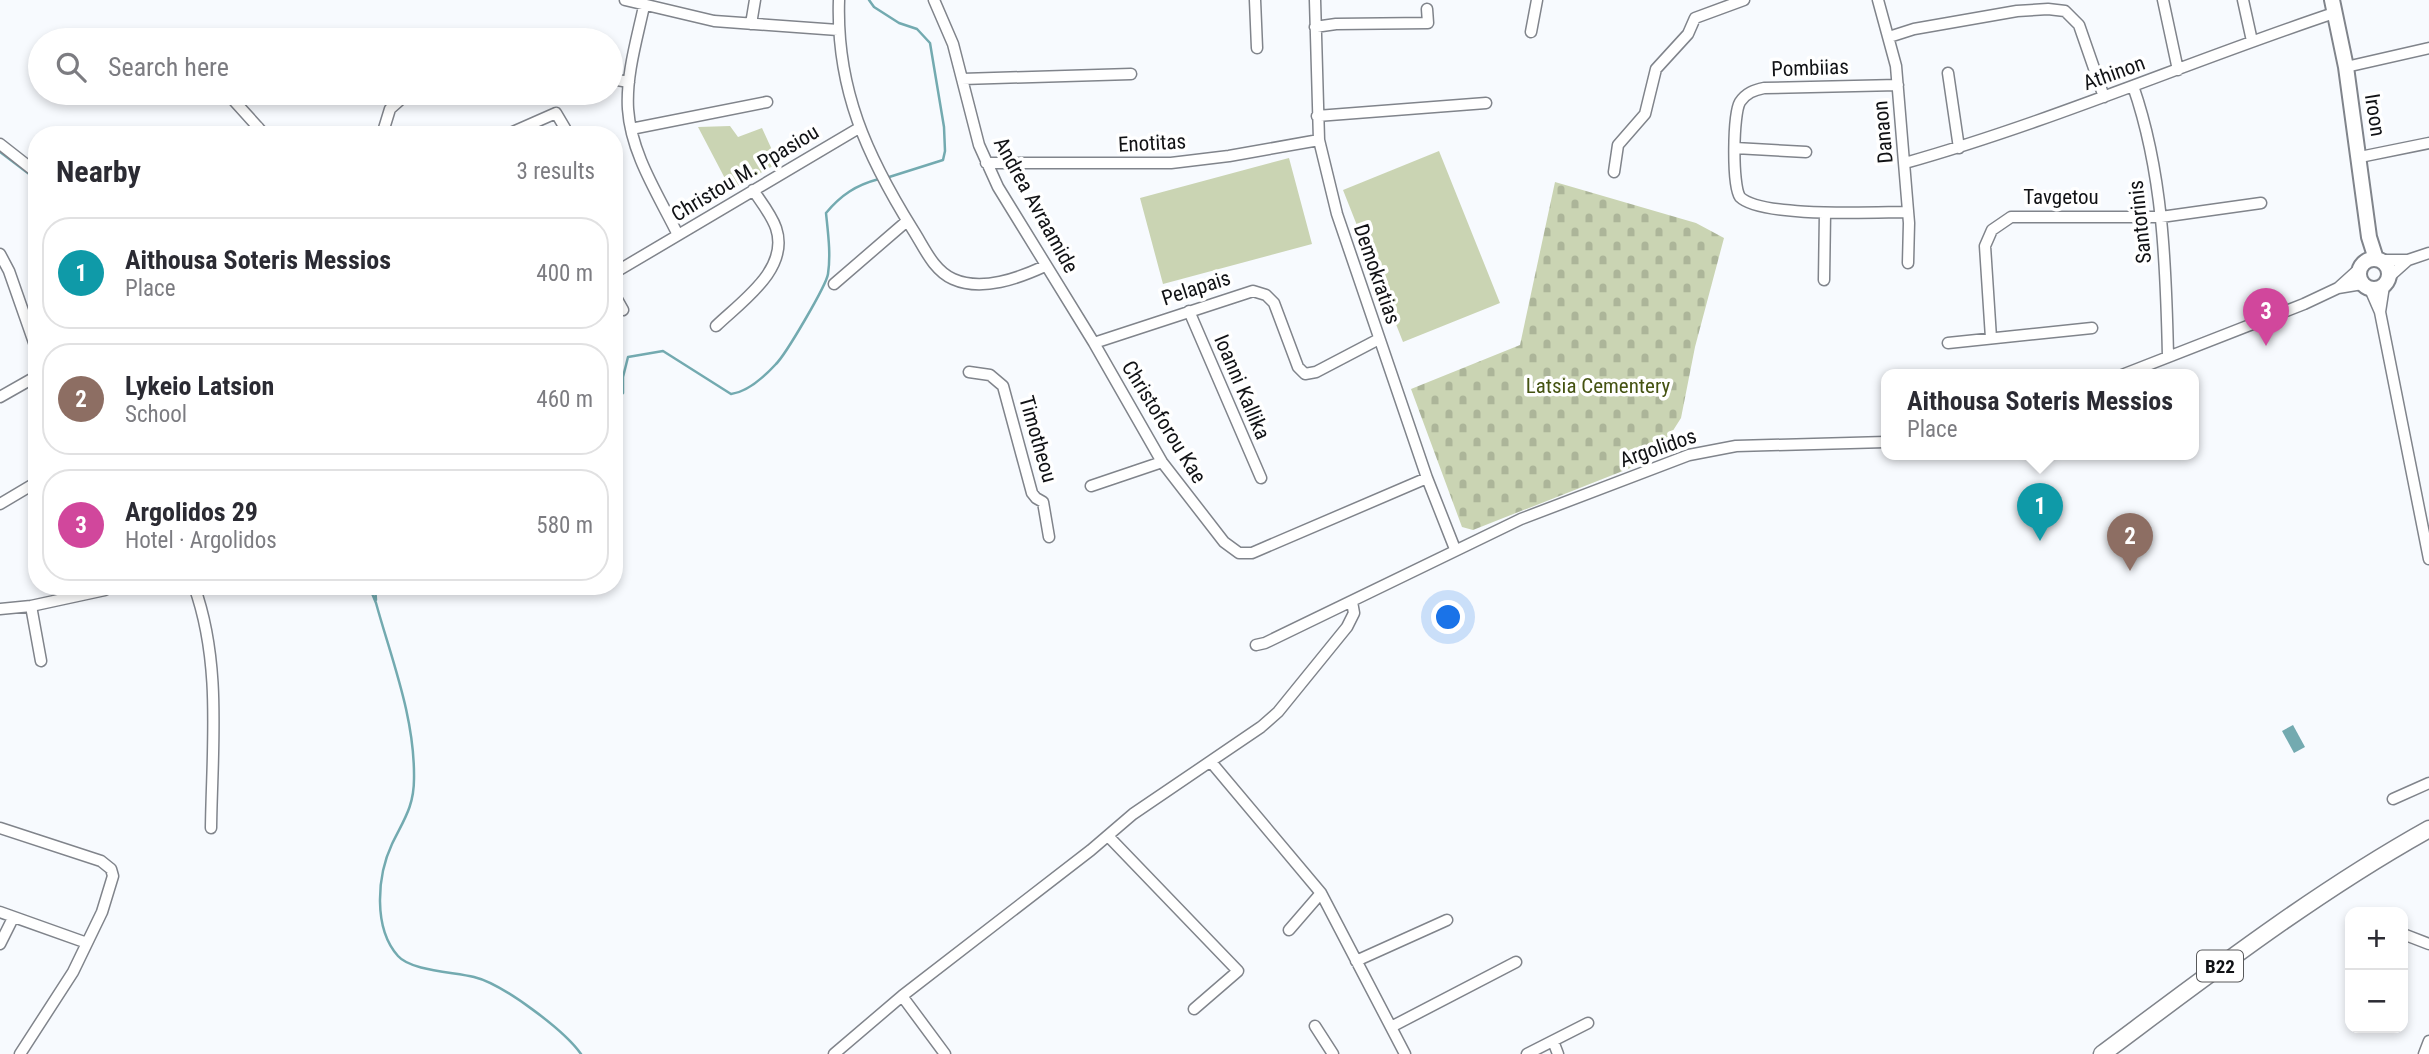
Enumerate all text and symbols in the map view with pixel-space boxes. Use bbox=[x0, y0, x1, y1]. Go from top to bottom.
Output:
search box bbox=[28, 28, 623, 105]
icon: search bbox=[52, 48, 90, 86]
street label: Athinon bbox=[2080, 51, 2148, 95]
text: Search here bbox=[108, 52, 229, 82]
street label: Pombiias bbox=[1771, 55, 1849, 81]
street label: Iroon bbox=[2360, 92, 2390, 138]
street label: Danaon bbox=[1868, 100, 1898, 164]
street label: Christou M. Ppasiou bbox=[667, 120, 823, 226]
street label: Enotitas bbox=[1117, 129, 1187, 157]
street label: Andrea Avraamide bbox=[989, 133, 1083, 277]
text: Nearby bbox=[56, 154, 141, 189]
text: 3 results bbox=[517, 158, 595, 185]
street label: Santorinis bbox=[2124, 179, 2156, 265]
street label: Tavgetou bbox=[2023, 185, 2099, 209]
street label: Demokratias bbox=[1349, 221, 1405, 327]
text: Aithousa Soteris Messios bbox=[125, 245, 391, 275]
text: 1 bbox=[75, 260, 87, 287]
text: 400 m bbox=[536, 260, 593, 287]
street label: Pelapais bbox=[1159, 266, 1233, 310]
text: Place bbox=[125, 275, 175, 302]
pin: 3 bbox=[2243, 288, 2289, 346]
street label: Ioanni Kallika bbox=[1209, 331, 1275, 443]
street label: Christoforou Kae bbox=[1117, 356, 1211, 488]
popup bbox=[1881, 369, 2199, 460]
text: Lykeio Latsion bbox=[125, 371, 274, 401]
park label: Latsia Cementery bbox=[1526, 374, 1671, 398]
text: 2 bbox=[75, 386, 87, 413]
text: 460 m bbox=[536, 386, 593, 413]
text: Aithousa Soteris Messios bbox=[1907, 386, 2173, 416]
street label: Timotheou bbox=[1014, 393, 1062, 485]
text: School bbox=[125, 401, 187, 428]
text: Place bbox=[1907, 416, 1957, 443]
street label: Argolidos bbox=[1617, 424, 1699, 472]
pin: 1 bbox=[2017, 483, 2063, 541]
text: Argolidos 29 bbox=[125, 497, 258, 527]
text: 3 bbox=[75, 512, 87, 539]
text: 580 m bbox=[536, 512, 593, 539]
pin: 2 bbox=[2107, 513, 2153, 571]
text: Hotel · Argolidos bbox=[125, 527, 277, 554]
your location bbox=[1431, 600, 1465, 634]
map controls bbox=[2345, 907, 2408, 1033]
button: + bbox=[2345, 907, 2408, 970]
road number: B22 bbox=[2197, 950, 2243, 982]
button: − bbox=[2345, 970, 2408, 1033]

